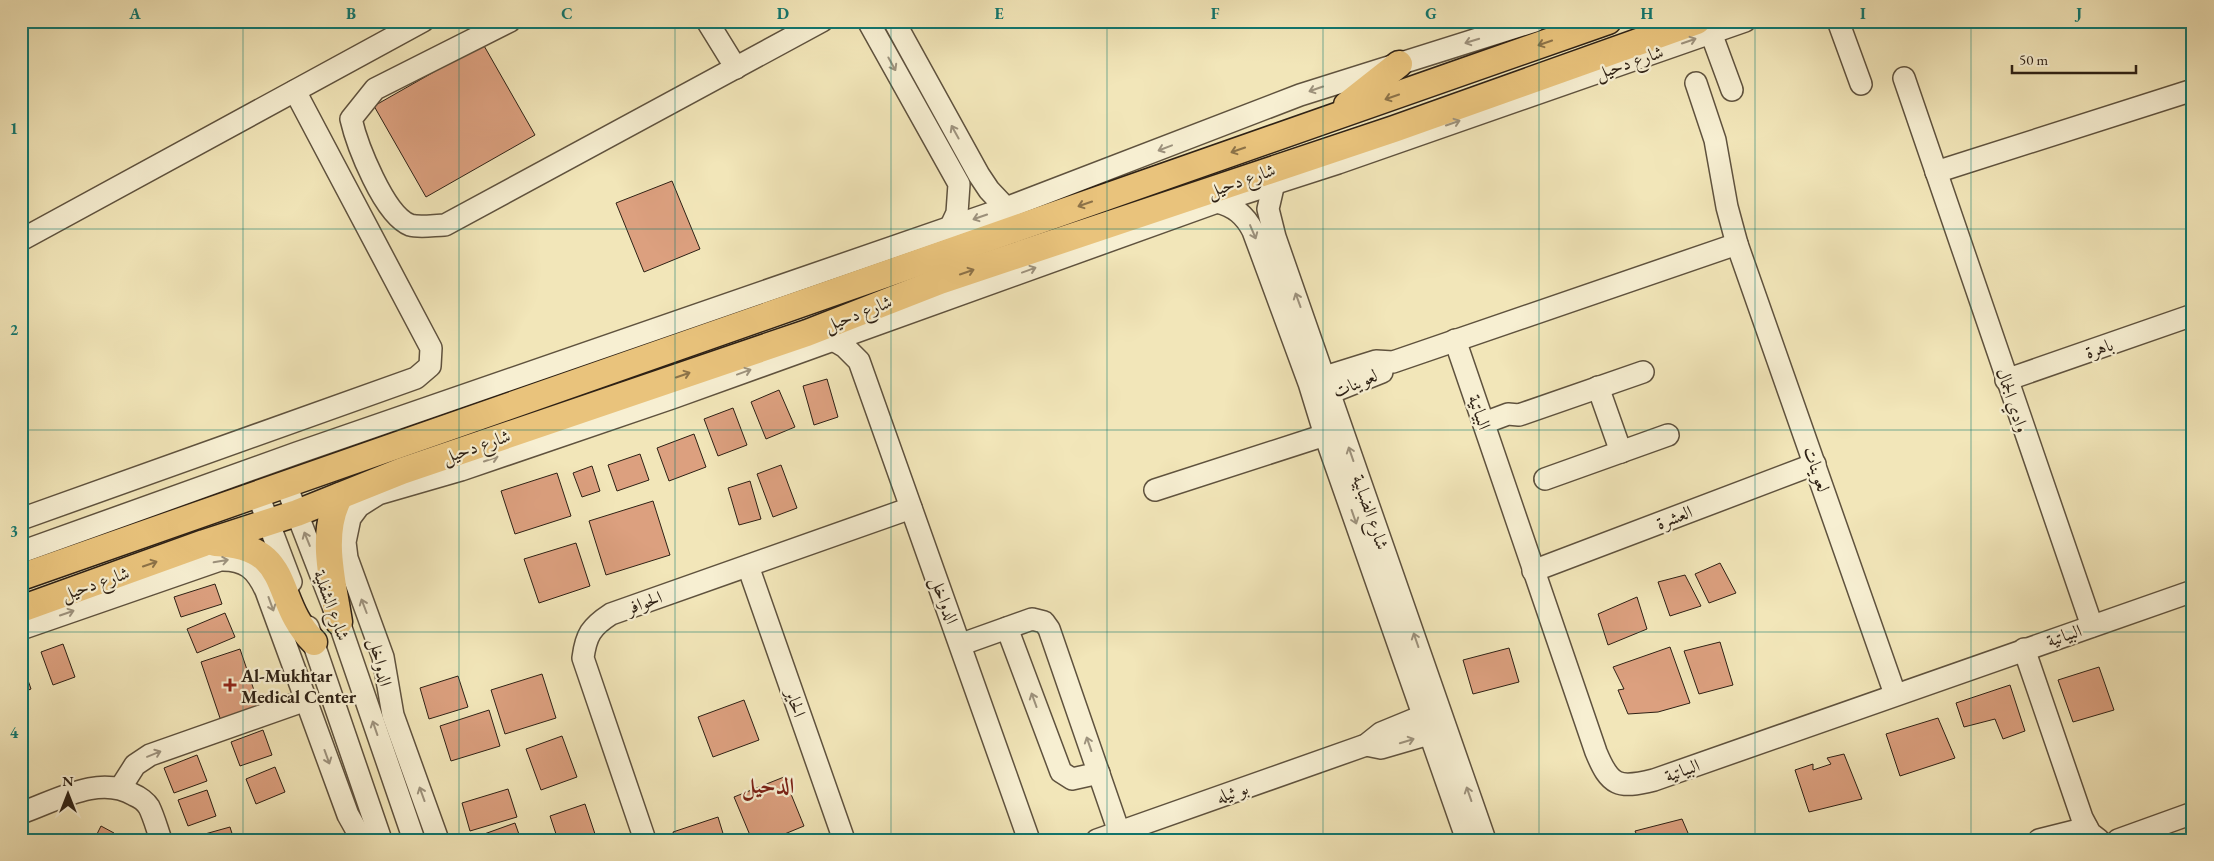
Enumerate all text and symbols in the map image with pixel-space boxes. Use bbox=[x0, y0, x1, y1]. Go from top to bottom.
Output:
text: A bbox=[128, 3, 141, 24]
text: B bbox=[346, 3, 356, 24]
text: C bbox=[561, 3, 573, 24]
text: D bbox=[777, 3, 789, 24]
text: E bbox=[994, 3, 1004, 24]
text: F bbox=[1211, 3, 1220, 24]
text: G bbox=[1425, 3, 1437, 24]
text: H bbox=[1641, 3, 1654, 24]
text: I bbox=[1860, 3, 1866, 24]
text: J bbox=[2074, 3, 2082, 24]
one-way arrow bbox=[1681, 36, 1696, 45]
one-way arrow bbox=[1464, 37, 1480, 47]
one-way arrow bbox=[1538, 39, 1553, 48]
street label: شارع دحيل bbox=[1592, 40, 1667, 88]
scale bar bbox=[2012, 42, 2135, 74]
text: 50 m bbox=[2019, 50, 2048, 69]
one-way arrow bbox=[887, 56, 897, 70]
one-way arrow bbox=[1309, 85, 1325, 94]
one-way arrow bbox=[1384, 92, 1400, 102]
text: 1 bbox=[10, 118, 18, 139]
one-way arrow bbox=[1445, 118, 1460, 127]
one-way arrow bbox=[950, 125, 959, 140]
one-way arrow bbox=[1157, 144, 1172, 153]
one-way arrow bbox=[1231, 146, 1247, 155]
street label: شارع دحيل bbox=[1204, 158, 1279, 206]
one-way arrow bbox=[1078, 200, 1093, 209]
one-way arrow bbox=[972, 213, 988, 223]
one-way arrow bbox=[1248, 224, 1258, 239]
one-way arrow bbox=[1021, 265, 1036, 274]
one-way arrow bbox=[959, 267, 974, 276]
street label: شارع دحيل bbox=[821, 290, 897, 340]
one-way arrow bbox=[1293, 293, 1302, 308]
text: 2 bbox=[10, 319, 19, 340]
street label: باهرة bbox=[2082, 332, 2117, 364]
street label: لعوينات bbox=[1329, 363, 1381, 404]
street label: وادي الجمال bbox=[1987, 365, 2035, 437]
one-way arrow bbox=[736, 367, 751, 376]
one-way arrow bbox=[675, 370, 690, 379]
street label: البياتية bbox=[1463, 391, 1497, 433]
street label: شارع دحيل bbox=[439, 424, 514, 472]
street label: لعوينات bbox=[1798, 443, 1835, 495]
one-way arrow bbox=[1346, 446, 1355, 462]
one-way arrow bbox=[483, 454, 499, 463]
street label: شارع الضبابية bbox=[1344, 472, 1395, 554]
street label: العشرة bbox=[1653, 500, 1696, 535]
one-way arrow bbox=[1350, 509, 1359, 524]
text: 3 bbox=[10, 521, 18, 542]
one-way arrow bbox=[301, 532, 311, 547]
one-way arrow bbox=[213, 556, 229, 566]
one-way arrow bbox=[142, 559, 157, 568]
street label: شارع دحيل bbox=[58, 561, 133, 609]
street label: شارع الشفلية bbox=[305, 566, 355, 645]
street label: الدواخل bbox=[924, 573, 964, 628]
street label: الحوافر bbox=[621, 585, 666, 621]
one-way arrow bbox=[267, 596, 276, 612]
one-way arrow bbox=[359, 599, 369, 614]
one-way arrow bbox=[59, 608, 75, 617]
street label: البياتية bbox=[2043, 618, 2085, 652]
one-way arrow bbox=[1411, 633, 1420, 649]
street label: الدواخل bbox=[362, 636, 398, 689]
place label: Al-Mukhtar Medical Center bbox=[240, 664, 357, 708]
marker: Al-Mukhtar Medical Center bbox=[223, 678, 237, 692]
street label: الحاير bbox=[780, 684, 811, 720]
one-way arrow bbox=[1029, 693, 1038, 708]
one-way arrow bbox=[370, 720, 379, 736]
text: 4 bbox=[10, 722, 19, 743]
one-way arrow bbox=[1398, 735, 1414, 745]
one-way arrow bbox=[1084, 737, 1093, 753]
one-way arrow bbox=[146, 749, 161, 759]
one-way arrow bbox=[323, 749, 332, 764]
street label: البياتية bbox=[1661, 753, 1703, 787]
north arrow bbox=[42, 768, 92, 818]
district label: الدحيل bbox=[742, 771, 794, 801]
text: N bbox=[62, 772, 74, 790]
street label: بو ثيله bbox=[1213, 776, 1251, 808]
one-way arrow bbox=[1464, 786, 1474, 802]
one-way arrow bbox=[417, 787, 426, 802]

